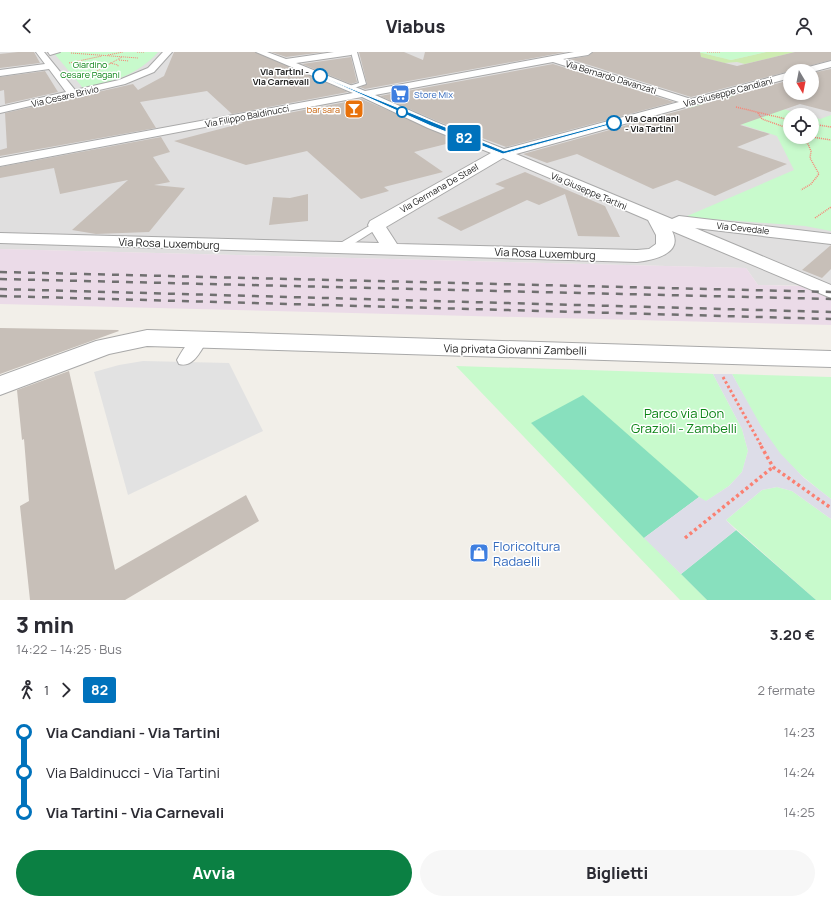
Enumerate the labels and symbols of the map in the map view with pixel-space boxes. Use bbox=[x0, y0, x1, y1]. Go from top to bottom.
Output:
street label: Via Bernardo Davanzati bbox=[564, 57, 658, 97]
park label: Giardino Cesare Pagani bbox=[60, 58, 120, 81]
north arrow bbox=[783, 64, 819, 100]
place label: Via Tartini - Via Carnevali bbox=[253, 65, 309, 88]
marker: Via Tartini - Via Carnevali bbox=[312, 68, 328, 84]
street label: Via Giuseppe Candiani bbox=[682, 74, 774, 110]
street label: Via Cesare Brivio bbox=[30, 82, 100, 110]
supermarket icon: Store Mix bbox=[389, 83, 411, 105]
place label: Store Mix bbox=[414, 88, 453, 101]
bar icon: bar sara bbox=[343, 98, 365, 120]
street label: Via Filippo Baldinucci bbox=[204, 101, 290, 131]
place label: bar sara bbox=[307, 103, 340, 116]
unlabelled marker bbox=[396, 106, 408, 118]
place label: Via Candiani - Via Tartini bbox=[625, 112, 679, 135]
marker: Via Candiani - Via Tartini bbox=[606, 115, 622, 131]
line badge: 82 bbox=[446, 125, 482, 151]
street label: Via Germana De Stael bbox=[397, 160, 481, 216]
street label: Via Giuseppe Tartini bbox=[549, 169, 629, 213]
street label: Via Cevedale bbox=[716, 219, 770, 237]
street label: Via Rosa Luxemburg bbox=[118, 234, 220, 252]
street label: Via Rosa Luxemburg bbox=[494, 244, 596, 262]
street label: Via privata Giovanni Zambelli bbox=[443, 340, 587, 358]
park label: Parco via Don Grazioli - Zambelli bbox=[631, 404, 737, 437]
place label: Floricoltura Radaelli bbox=[493, 537, 560, 570]
shop icon: Floricoltura Radaelli bbox=[468, 542, 490, 564]

